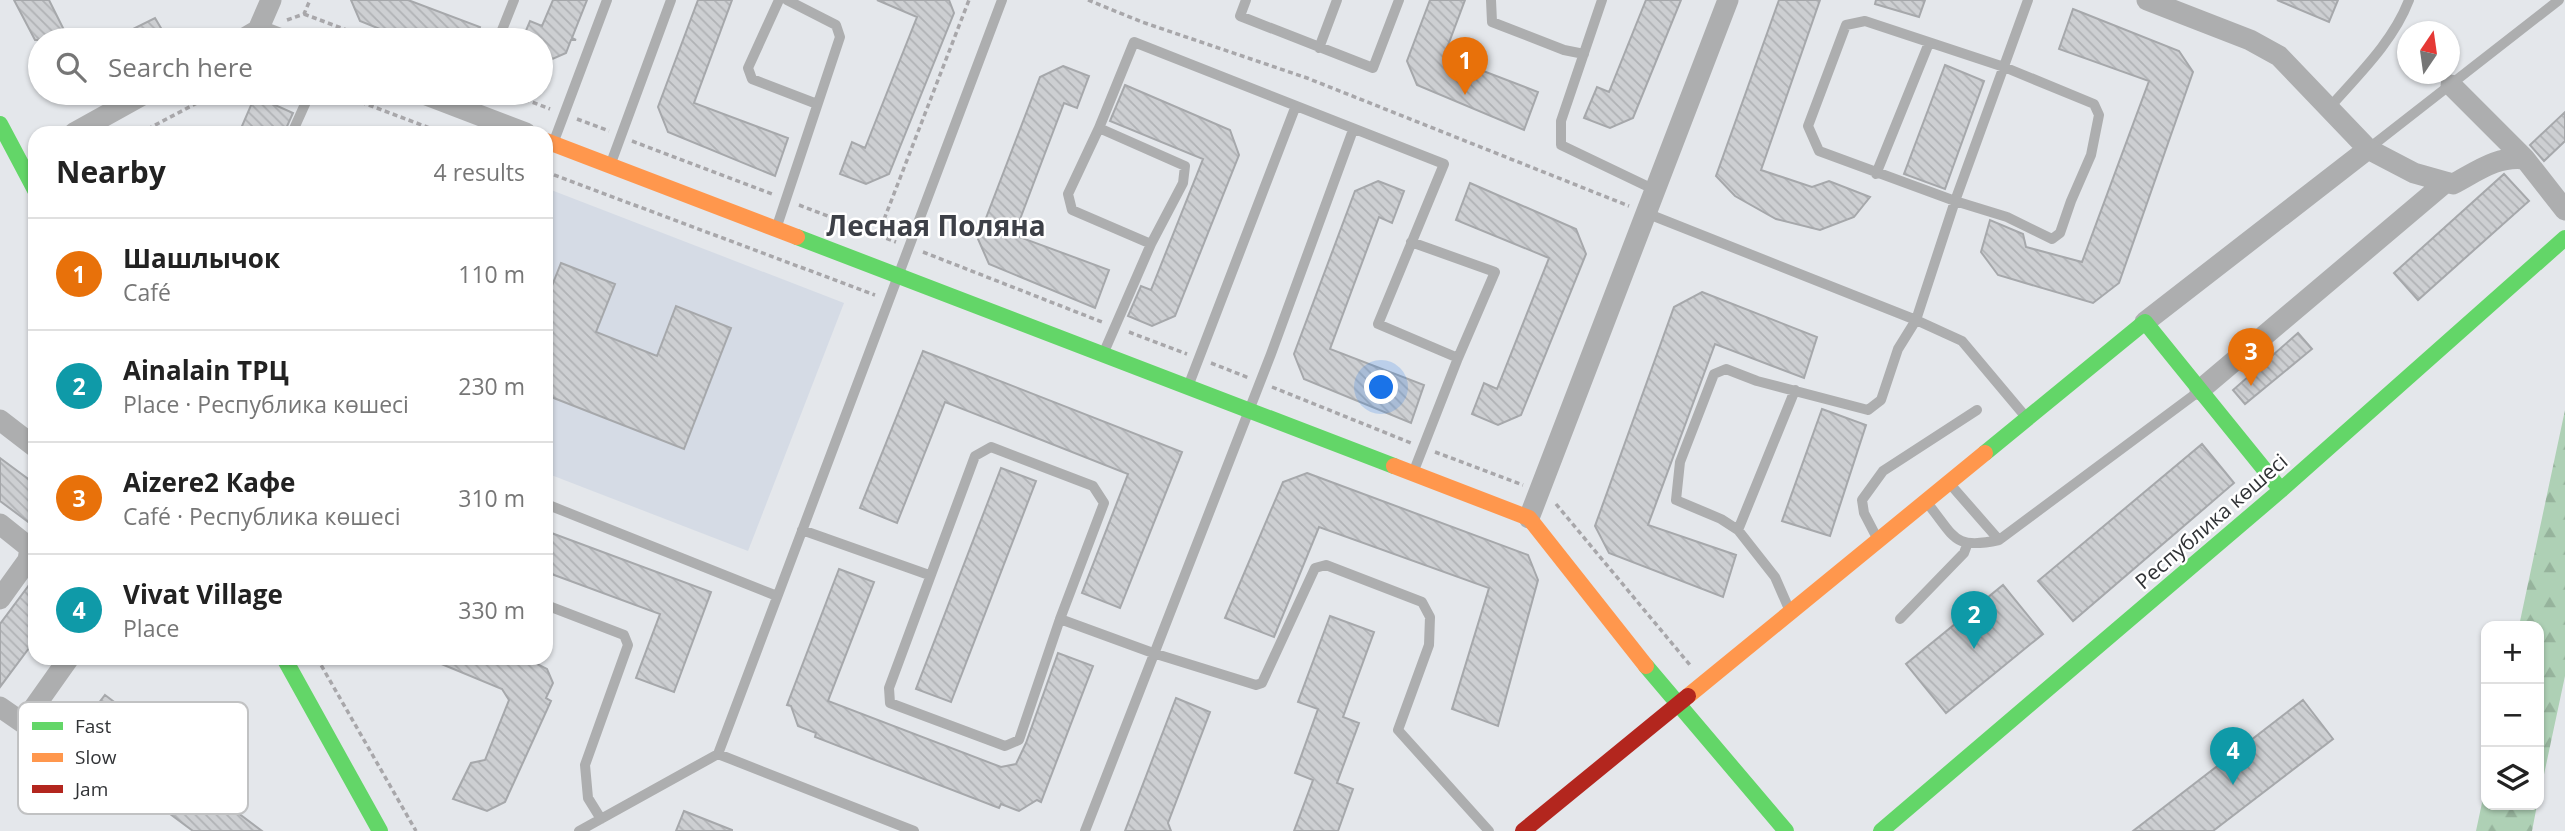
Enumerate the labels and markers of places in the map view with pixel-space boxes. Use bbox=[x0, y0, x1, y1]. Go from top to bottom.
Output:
pin: 1 bbox=[1442, 37, 1488, 95]
pin: 3 bbox=[2228, 328, 2274, 386]
pin: 2 bbox=[1951, 591, 1997, 649]
pin: 4 bbox=[2210, 727, 2256, 785]

